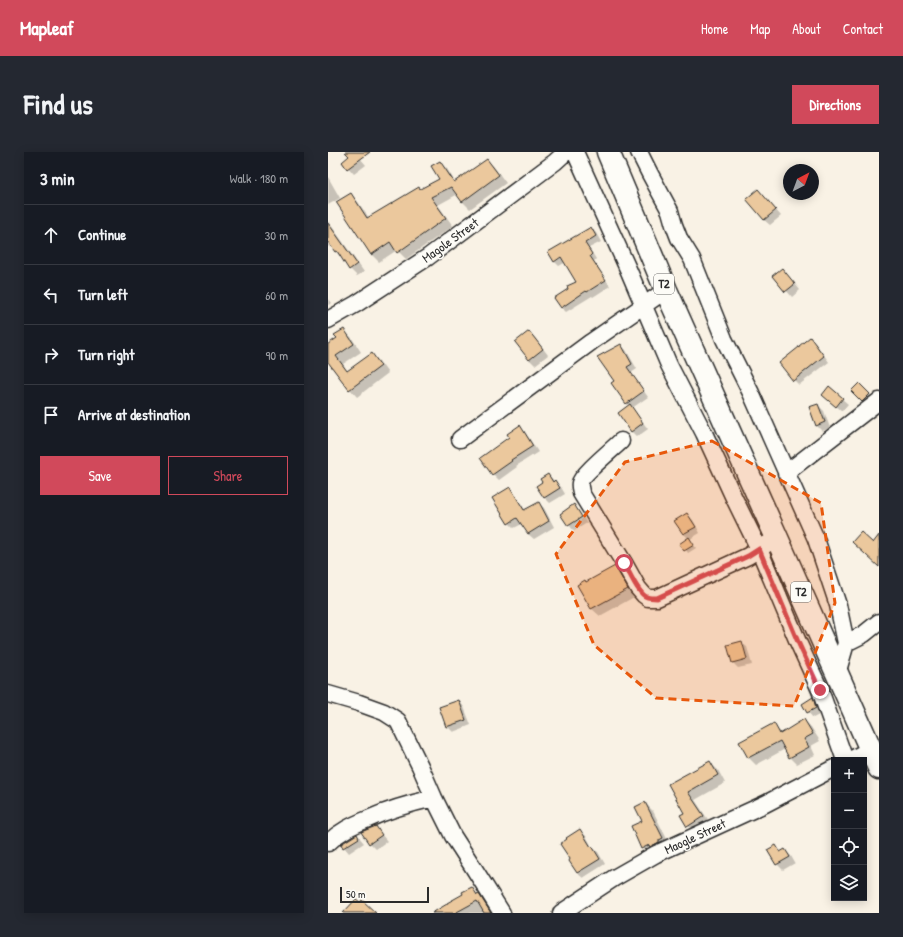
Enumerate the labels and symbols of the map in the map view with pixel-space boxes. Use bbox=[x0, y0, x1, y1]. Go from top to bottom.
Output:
north arrow bbox=[783, 164, 819, 200]
street label: Magole Street bbox=[418, 213, 482, 267]
road number: T2 bbox=[654, 274, 674, 294]
route start bbox=[615, 554, 633, 572]
road number: T2 bbox=[791, 582, 811, 602]
route end bbox=[811, 681, 829, 699]
street label: Maogle Street bbox=[661, 814, 729, 858]
scale bar bbox=[340, 885, 429, 904]

